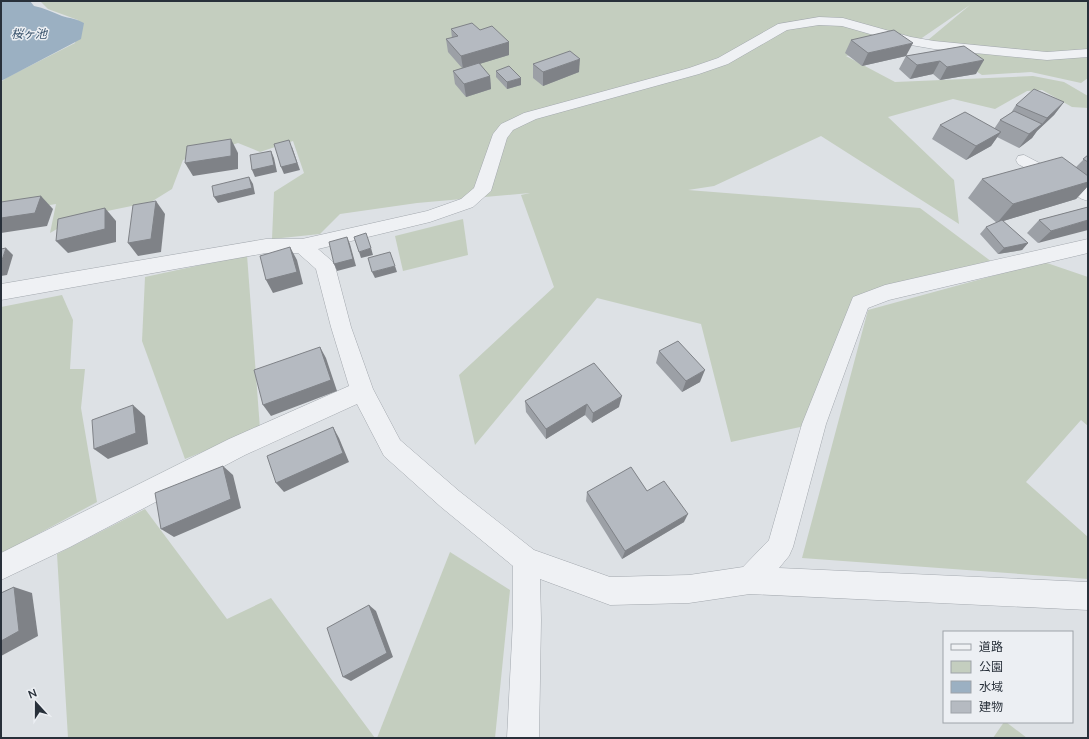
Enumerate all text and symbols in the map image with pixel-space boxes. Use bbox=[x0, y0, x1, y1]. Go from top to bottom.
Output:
water label: 桜ヶ池 bbox=[11, 26, 48, 42]
legend bbox=[943, 631, 1073, 723]
text: 道路 bbox=[979, 639, 1003, 655]
text: 公園 bbox=[979, 659, 1003, 675]
text: 水域 bbox=[979, 679, 1003, 695]
north arrow bbox=[16, 683, 56, 723]
text: N bbox=[26, 686, 39, 703]
text: 建物 bbox=[979, 699, 1003, 715]

